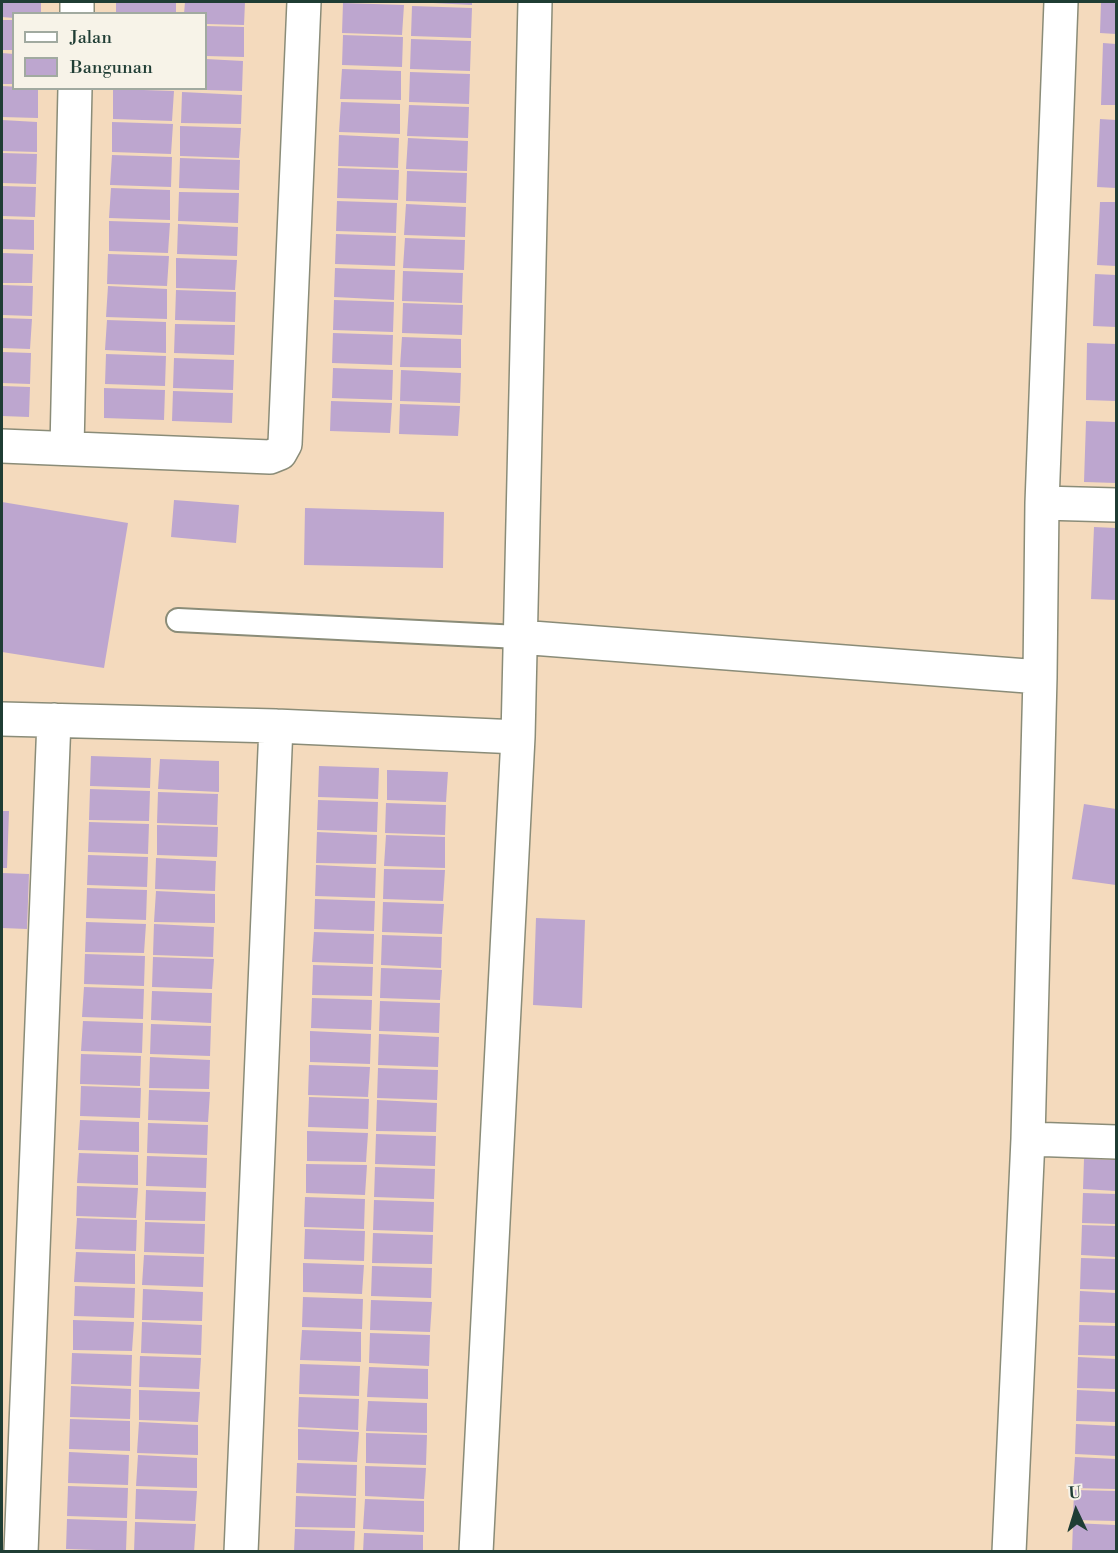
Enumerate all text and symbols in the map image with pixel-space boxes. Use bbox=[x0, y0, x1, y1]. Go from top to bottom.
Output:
legend bbox=[12, 12, 207, 90]
text: Jalan bbox=[70, 26, 112, 49]
text: Bangunan bbox=[70, 56, 153, 79]
north arrow bbox=[1046, 1481, 1106, 1541]
text: U bbox=[1068, 1483, 1082, 1503]

